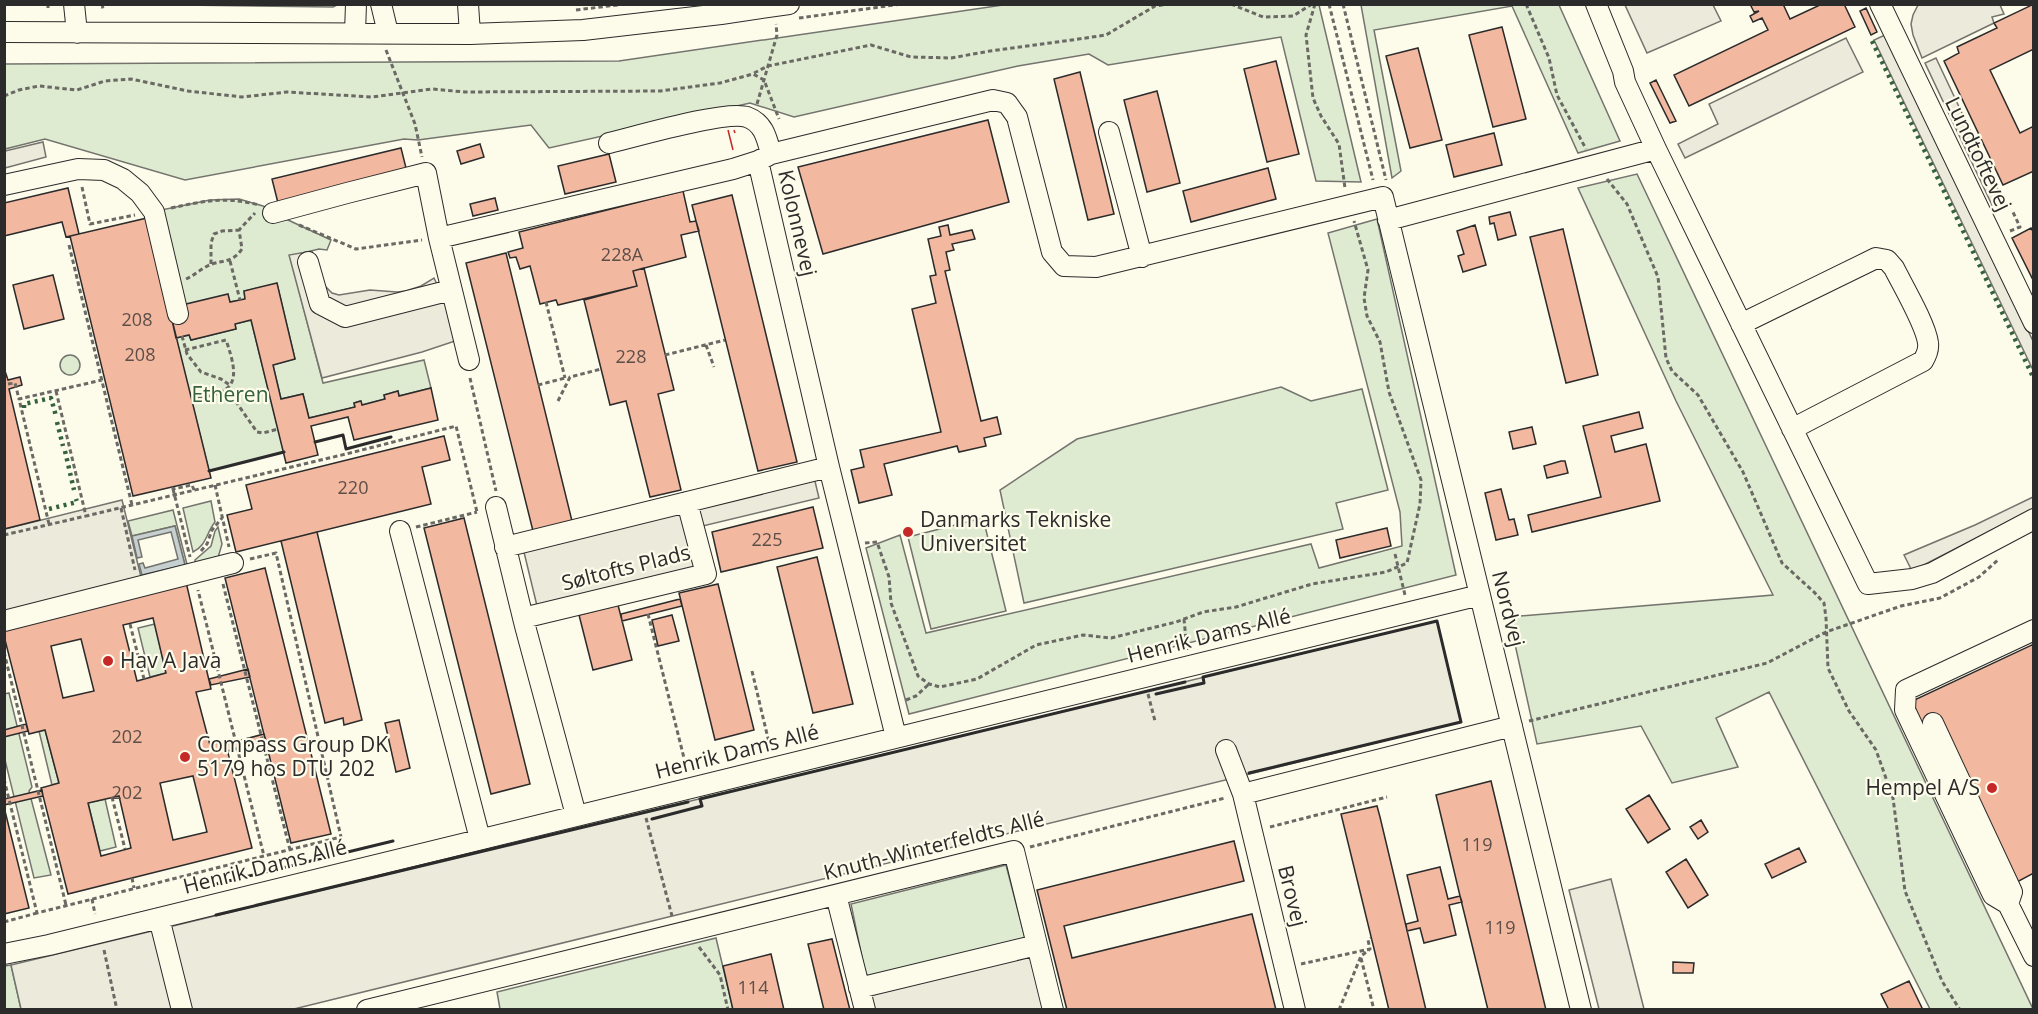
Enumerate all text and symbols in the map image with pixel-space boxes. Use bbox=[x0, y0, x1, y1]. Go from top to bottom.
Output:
street label: Lundtoftevej bbox=[1939, 92, 2019, 215]
street label: Kolonnevej bbox=[772, 167, 824, 279]
house number: 228A bbox=[601, 242, 644, 266]
house number: 208 bbox=[122, 307, 152, 331]
house number: 208 bbox=[125, 342, 155, 366]
house number: 228 bbox=[616, 344, 646, 368]
park label: Etheren bbox=[191, 380, 269, 408]
house number: 220 bbox=[338, 475, 368, 499]
place label: Danmarks Tekniske Universitet bbox=[920, 505, 1111, 557]
marker: Danmarks Tekniske Universitet bbox=[901, 525, 915, 539]
house number: 225 bbox=[752, 527, 782, 551]
street label: Søltofts Plads bbox=[558, 537, 693, 597]
street label: Nordvej bbox=[1486, 568, 1532, 650]
street label: Henrik Dams Allé bbox=[1124, 601, 1294, 669]
place label: Hav A Java bbox=[120, 646, 221, 674]
marker: Hav A Java bbox=[101, 654, 115, 668]
street label: Henrik Dams Allé bbox=[652, 717, 822, 785]
house number: 202 bbox=[112, 724, 142, 748]
place label: Compass Group DK 5179 hos DTU 202 bbox=[197, 730, 388, 782]
marker: Compass Group DK 5179 hos DTU 202 bbox=[178, 750, 192, 764]
place label: Hempel A/S bbox=[1865, 773, 1980, 801]
house number: 202 bbox=[112, 780, 142, 804]
marker: Hempel A/S bbox=[1985, 781, 1999, 795]
street label: Knuth-Winterfeldts Allé bbox=[820, 804, 1047, 886]
street label: Henrik Dams Allé bbox=[180, 832, 350, 900]
house number: 119 bbox=[1462, 832, 1492, 856]
street label: Brovej bbox=[1272, 862, 1314, 929]
house number: 119 bbox=[1485, 915, 1515, 939]
house number: 114 bbox=[738, 975, 768, 999]

